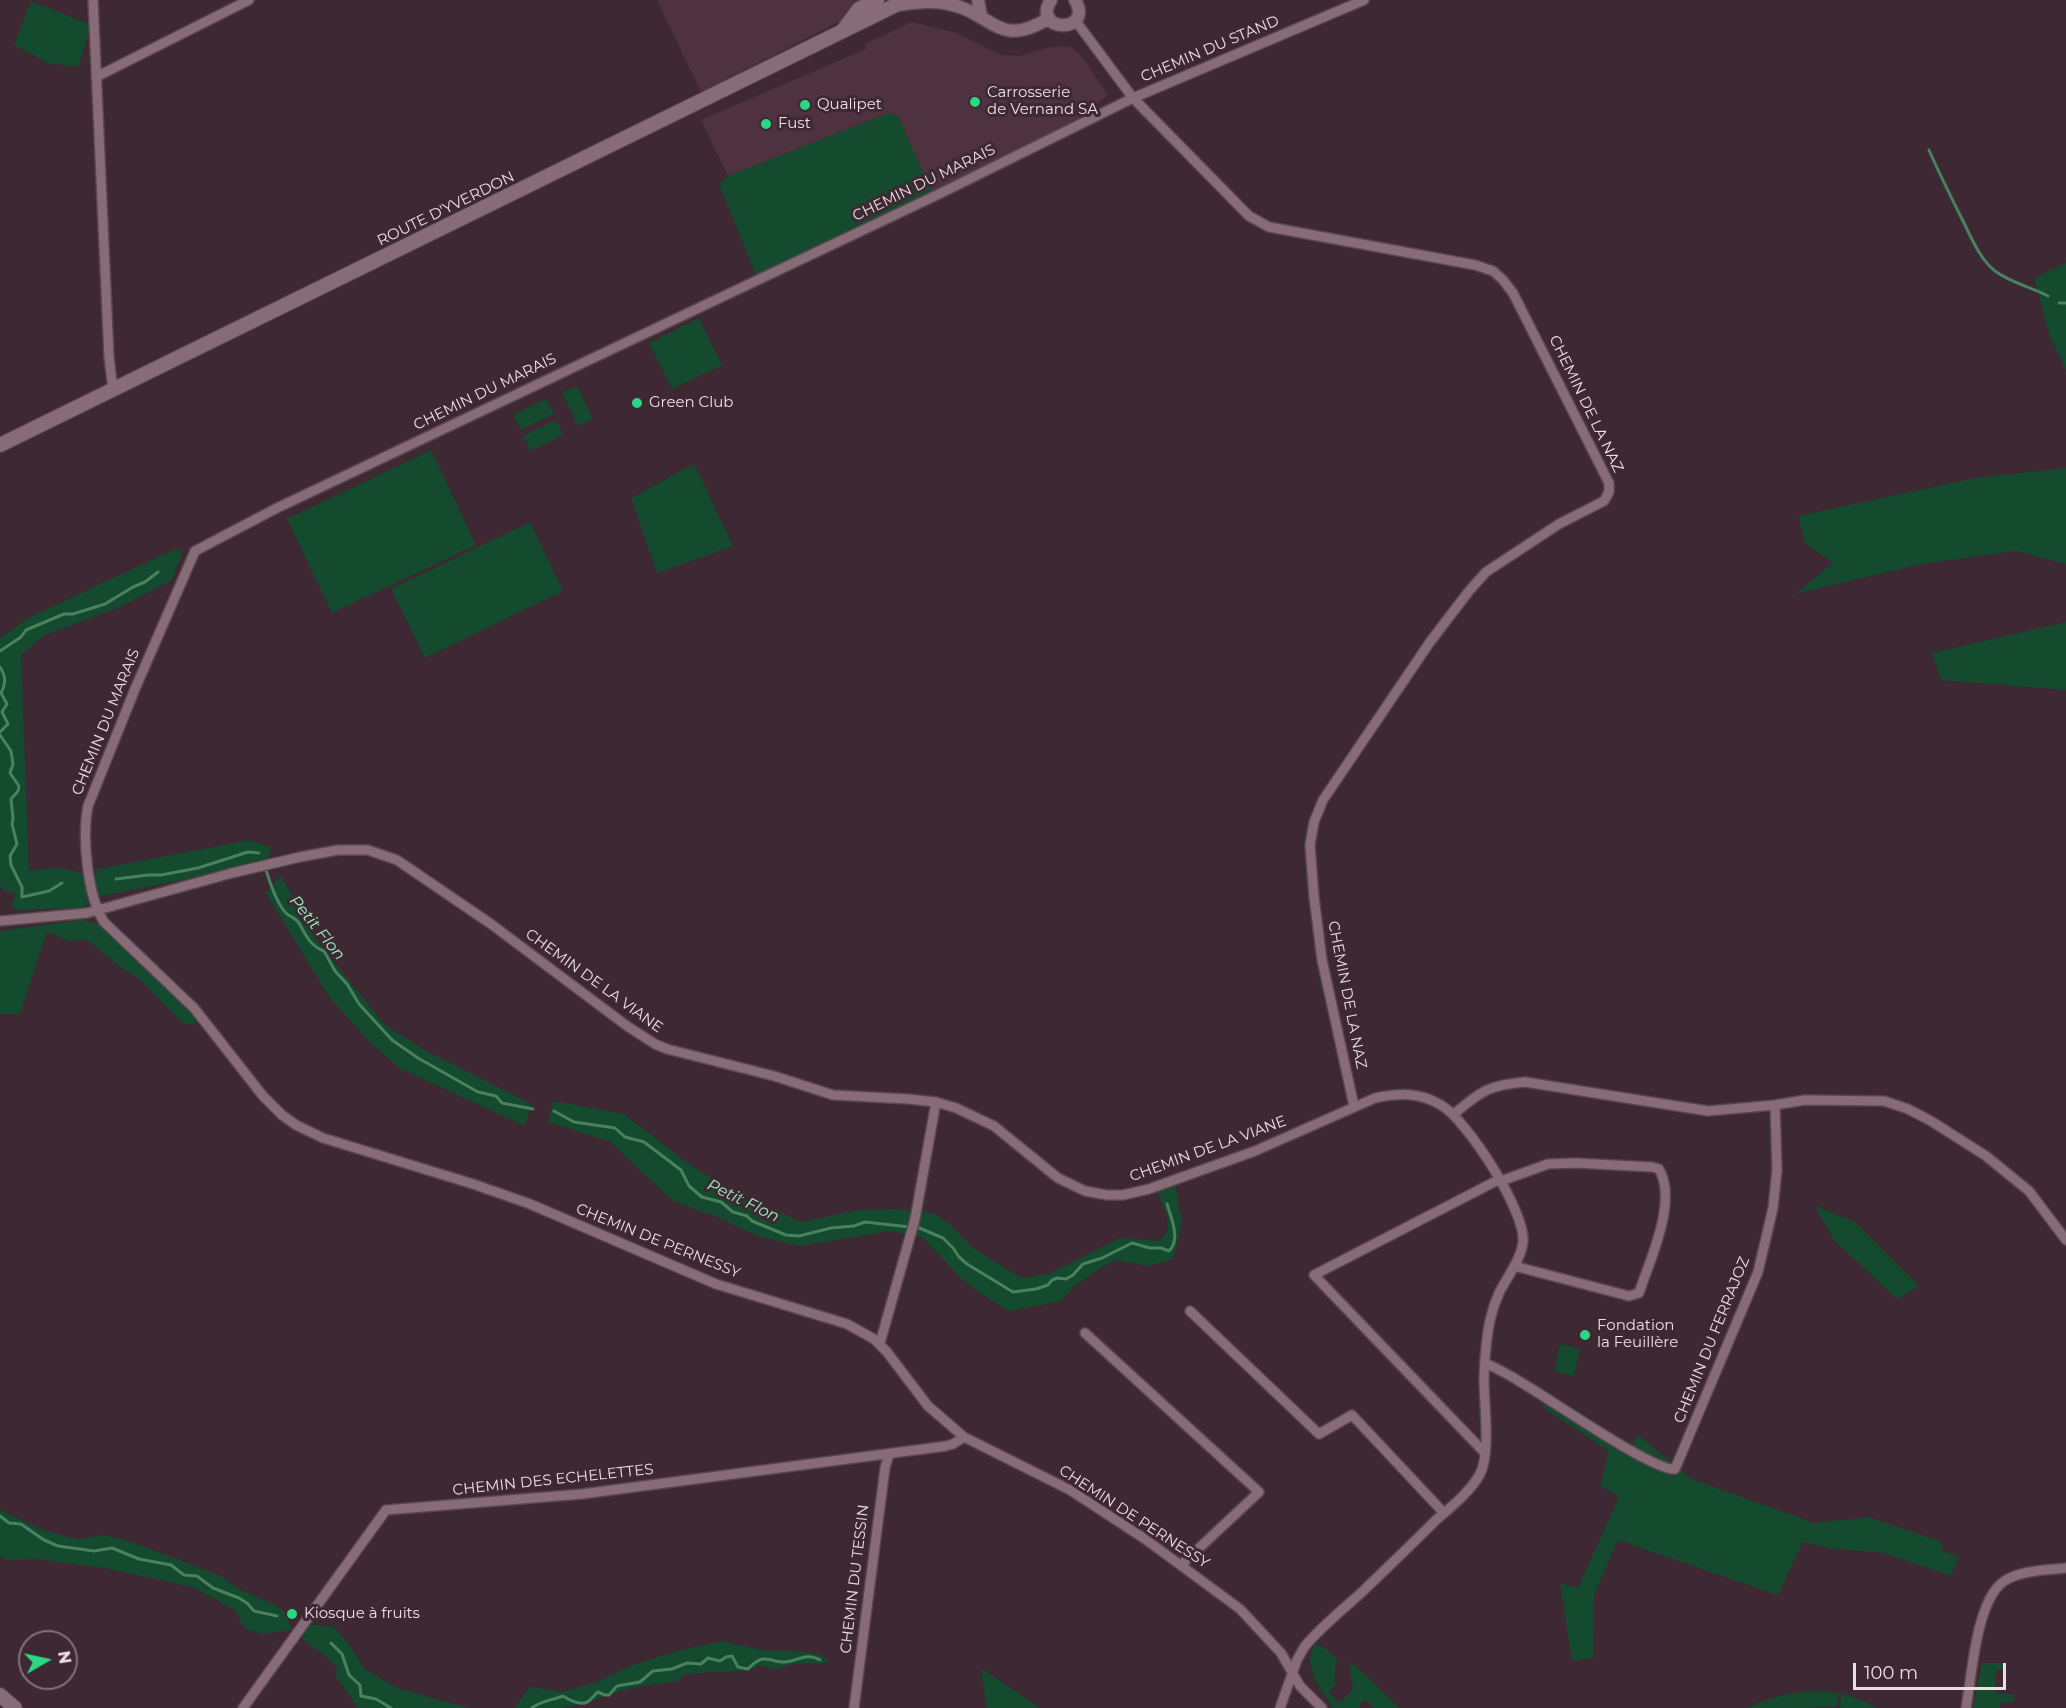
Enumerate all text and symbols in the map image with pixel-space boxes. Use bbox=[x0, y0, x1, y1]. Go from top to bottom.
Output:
street label: CHEMIN DU STAND bbox=[1138, 12, 1282, 86]
place label: Carrosserie de Vernand SA bbox=[987, 84, 1098, 119]
marker: Carrosserie de Vernand SA bbox=[968, 95, 982, 109]
place label: Qualipet bbox=[817, 96, 882, 114]
marker: Qualipet bbox=[798, 98, 812, 112]
place label: Fust bbox=[778, 115, 811, 133]
marker: Fust bbox=[759, 117, 773, 131]
street label: CHEMIN DU MARAIS bbox=[850, 141, 998, 225]
street label: ROUTE D'YVERDON bbox=[374, 168, 518, 250]
street label: CHEMIN DE LA NAZ bbox=[1545, 332, 1627, 476]
street label: CHEMIN DU MARAIS bbox=[411, 350, 559, 434]
place label: Green Club bbox=[649, 394, 734, 412]
marker: Green Club bbox=[630, 396, 644, 410]
street label: CHEMIN DU MARAIS bbox=[68, 646, 144, 798]
water label: Petit Flon bbox=[285, 892, 349, 964]
street label: CHEMIN DE LA NAZ bbox=[1324, 919, 1370, 1071]
street label: CHEMIN DE LA VIANE bbox=[522, 925, 666, 1037]
street label: CHEMIN DE LA VIANE bbox=[1127, 1112, 1289, 1186]
water label: Petit Flon bbox=[704, 1175, 782, 1227]
street label: CHEMIN DE PERNESSY bbox=[573, 1200, 743, 1282]
street label: CHEMIN DU FERRAJOZ bbox=[1670, 1254, 1754, 1426]
place label: Fondation la Feuillère bbox=[1597, 1317, 1678, 1352]
marker: Fondation la Feuillère bbox=[1578, 1328, 1592, 1342]
street label: CHEMIN DES ECHELETTES bbox=[452, 1461, 654, 1499]
street label: CHEMIN DE PERNESSY bbox=[1055, 1462, 1213, 1572]
street label: CHEMIN DU TESSIN bbox=[837, 1504, 873, 1654]
place label: Kiosque à fruits bbox=[304, 1605, 420, 1623]
marker: Kiosque à fruits bbox=[285, 1607, 299, 1621]
north arrow bbox=[18, 1630, 78, 1690]
text: N bbox=[54, 1650, 75, 1665]
scale bar bbox=[1856, 1651, 2009, 1689]
text: 100 m bbox=[1864, 1662, 1918, 1684]

